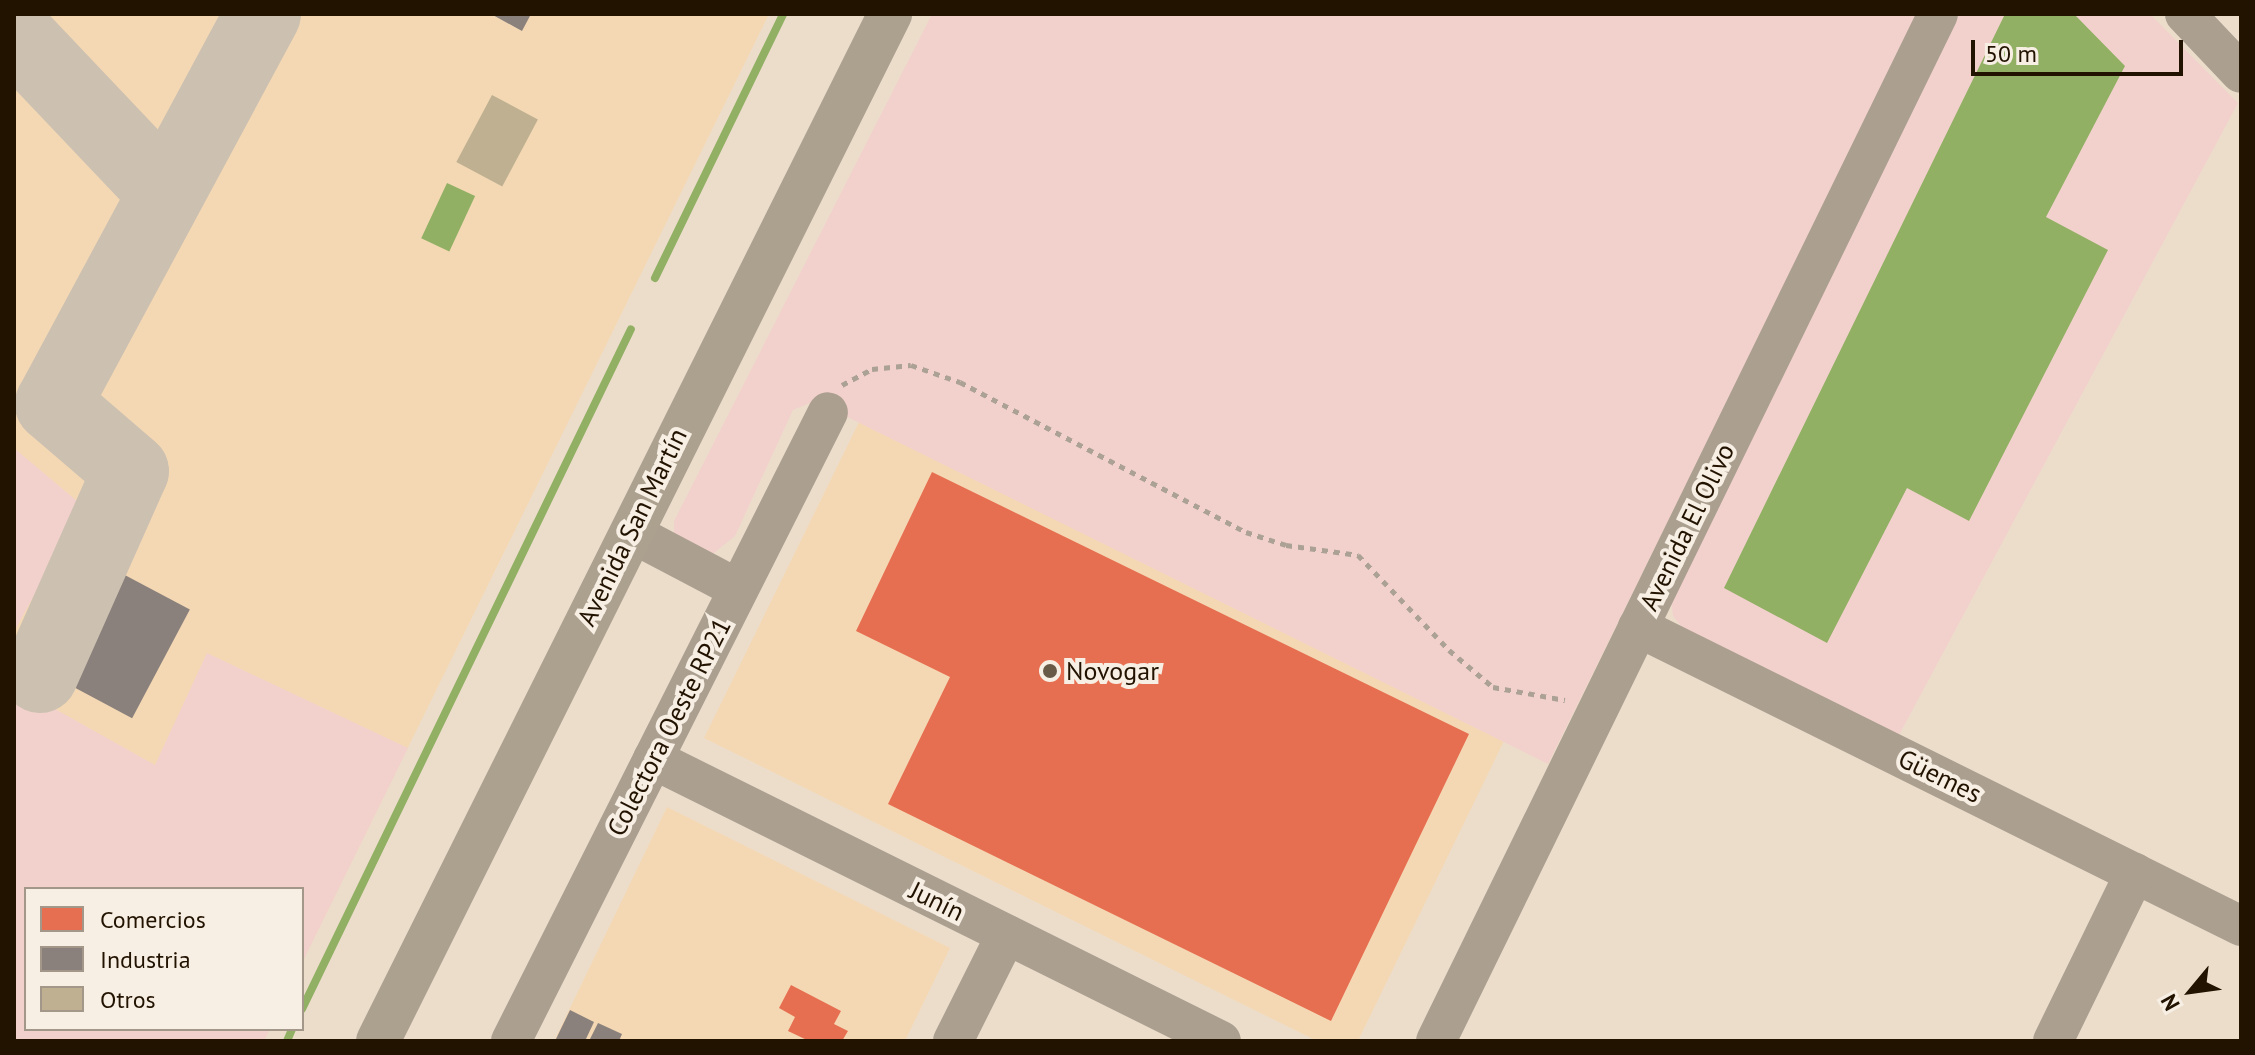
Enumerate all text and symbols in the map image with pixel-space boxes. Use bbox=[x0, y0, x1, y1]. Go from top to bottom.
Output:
scale bar bbox=[1975, 24, 2187, 74]
text: 50 m bbox=[1985, 38, 2037, 69]
street label: Avenida San Martín bbox=[571, 423, 693, 631]
street label: Avenida El Olivo bbox=[1633, 438, 1741, 616]
street label: Colectora Oeste RP21 bbox=[601, 613, 737, 841]
place label: Novogar bbox=[1066, 655, 1159, 687]
marker: Novogar bbox=[1041, 662, 1059, 680]
street label: Güemes bbox=[1893, 743, 1987, 809]
street label: Junín bbox=[905, 874, 969, 928]
legend bbox=[24, 887, 304, 1031]
text: Comercios bbox=[100, 904, 206, 935]
text: Industria bbox=[100, 944, 191, 975]
north arrow bbox=[2151, 951, 2231, 1031]
text: Otros bbox=[100, 984, 156, 1015]
text: N bbox=[2154, 990, 2186, 1016]

